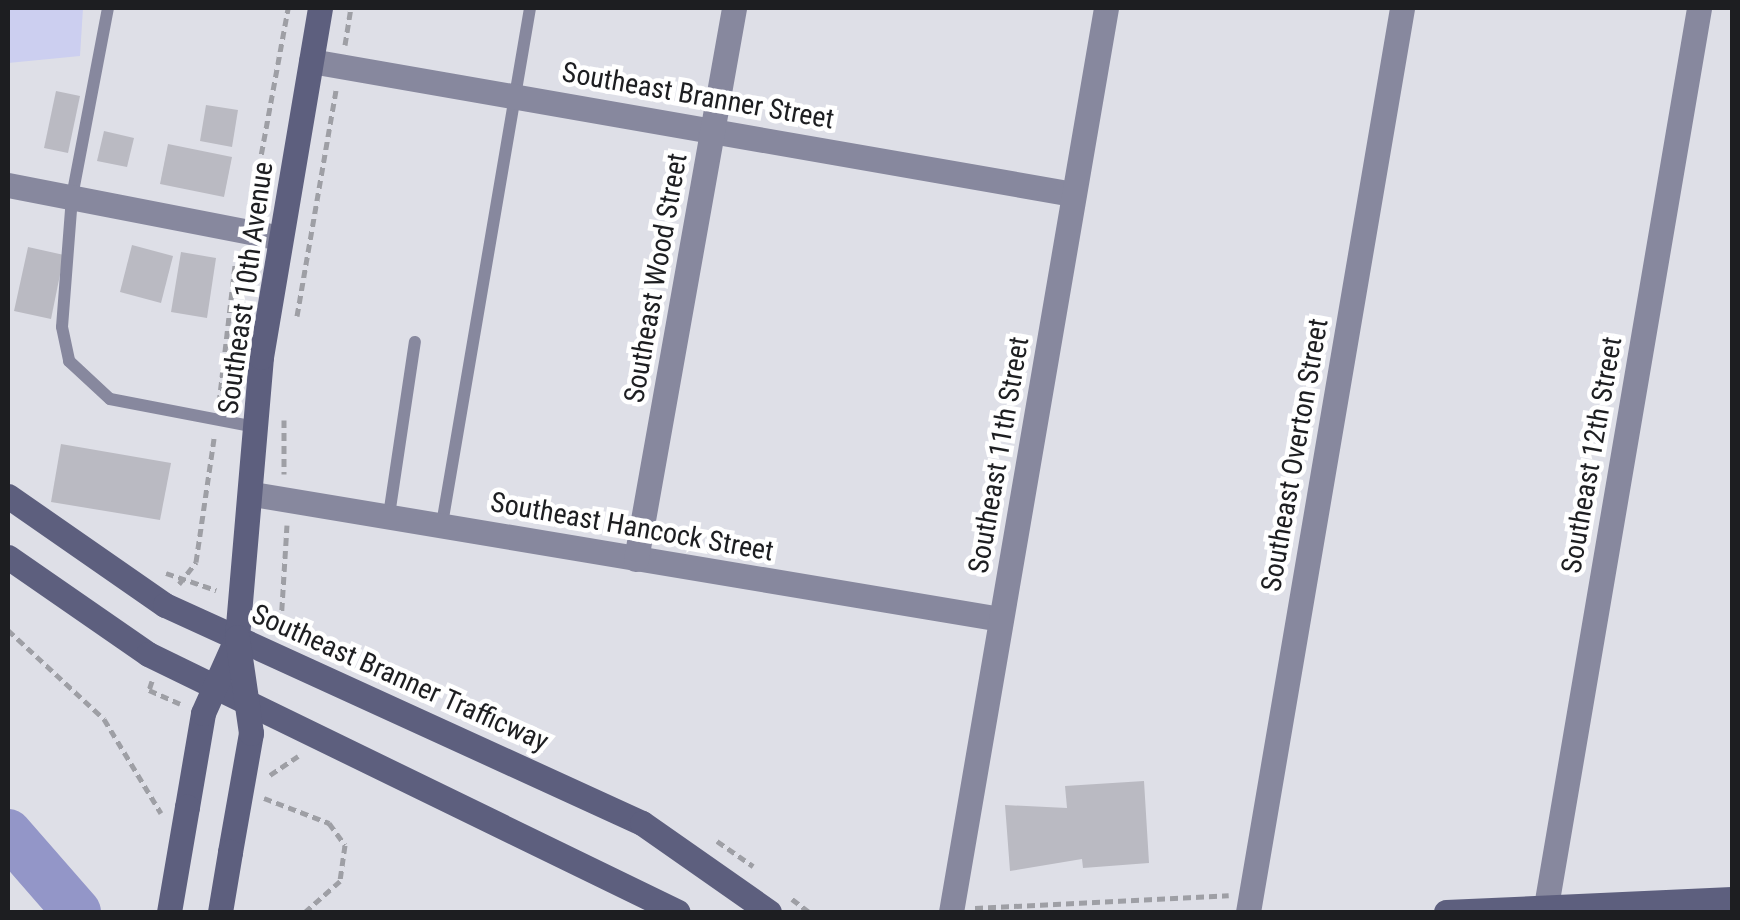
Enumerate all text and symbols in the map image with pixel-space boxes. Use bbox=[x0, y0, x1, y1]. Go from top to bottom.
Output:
street label: Southeast Branner Street bbox=[559, 56, 837, 136]
street label: Southeast Wood Street bbox=[617, 151, 695, 405]
street label: Southeast 10th Avenue bbox=[212, 160, 280, 416]
street label: Southeast Overton Street bbox=[1254, 316, 1336, 594]
street label: Southeast 11th Street bbox=[962, 334, 1036, 576]
street label: Southeast 12th Street bbox=[1555, 334, 1629, 576]
street label: Southeast Hancock Street bbox=[488, 486, 776, 568]
street label: Southeast Branner Trafficway bbox=[246, 597, 554, 759]

